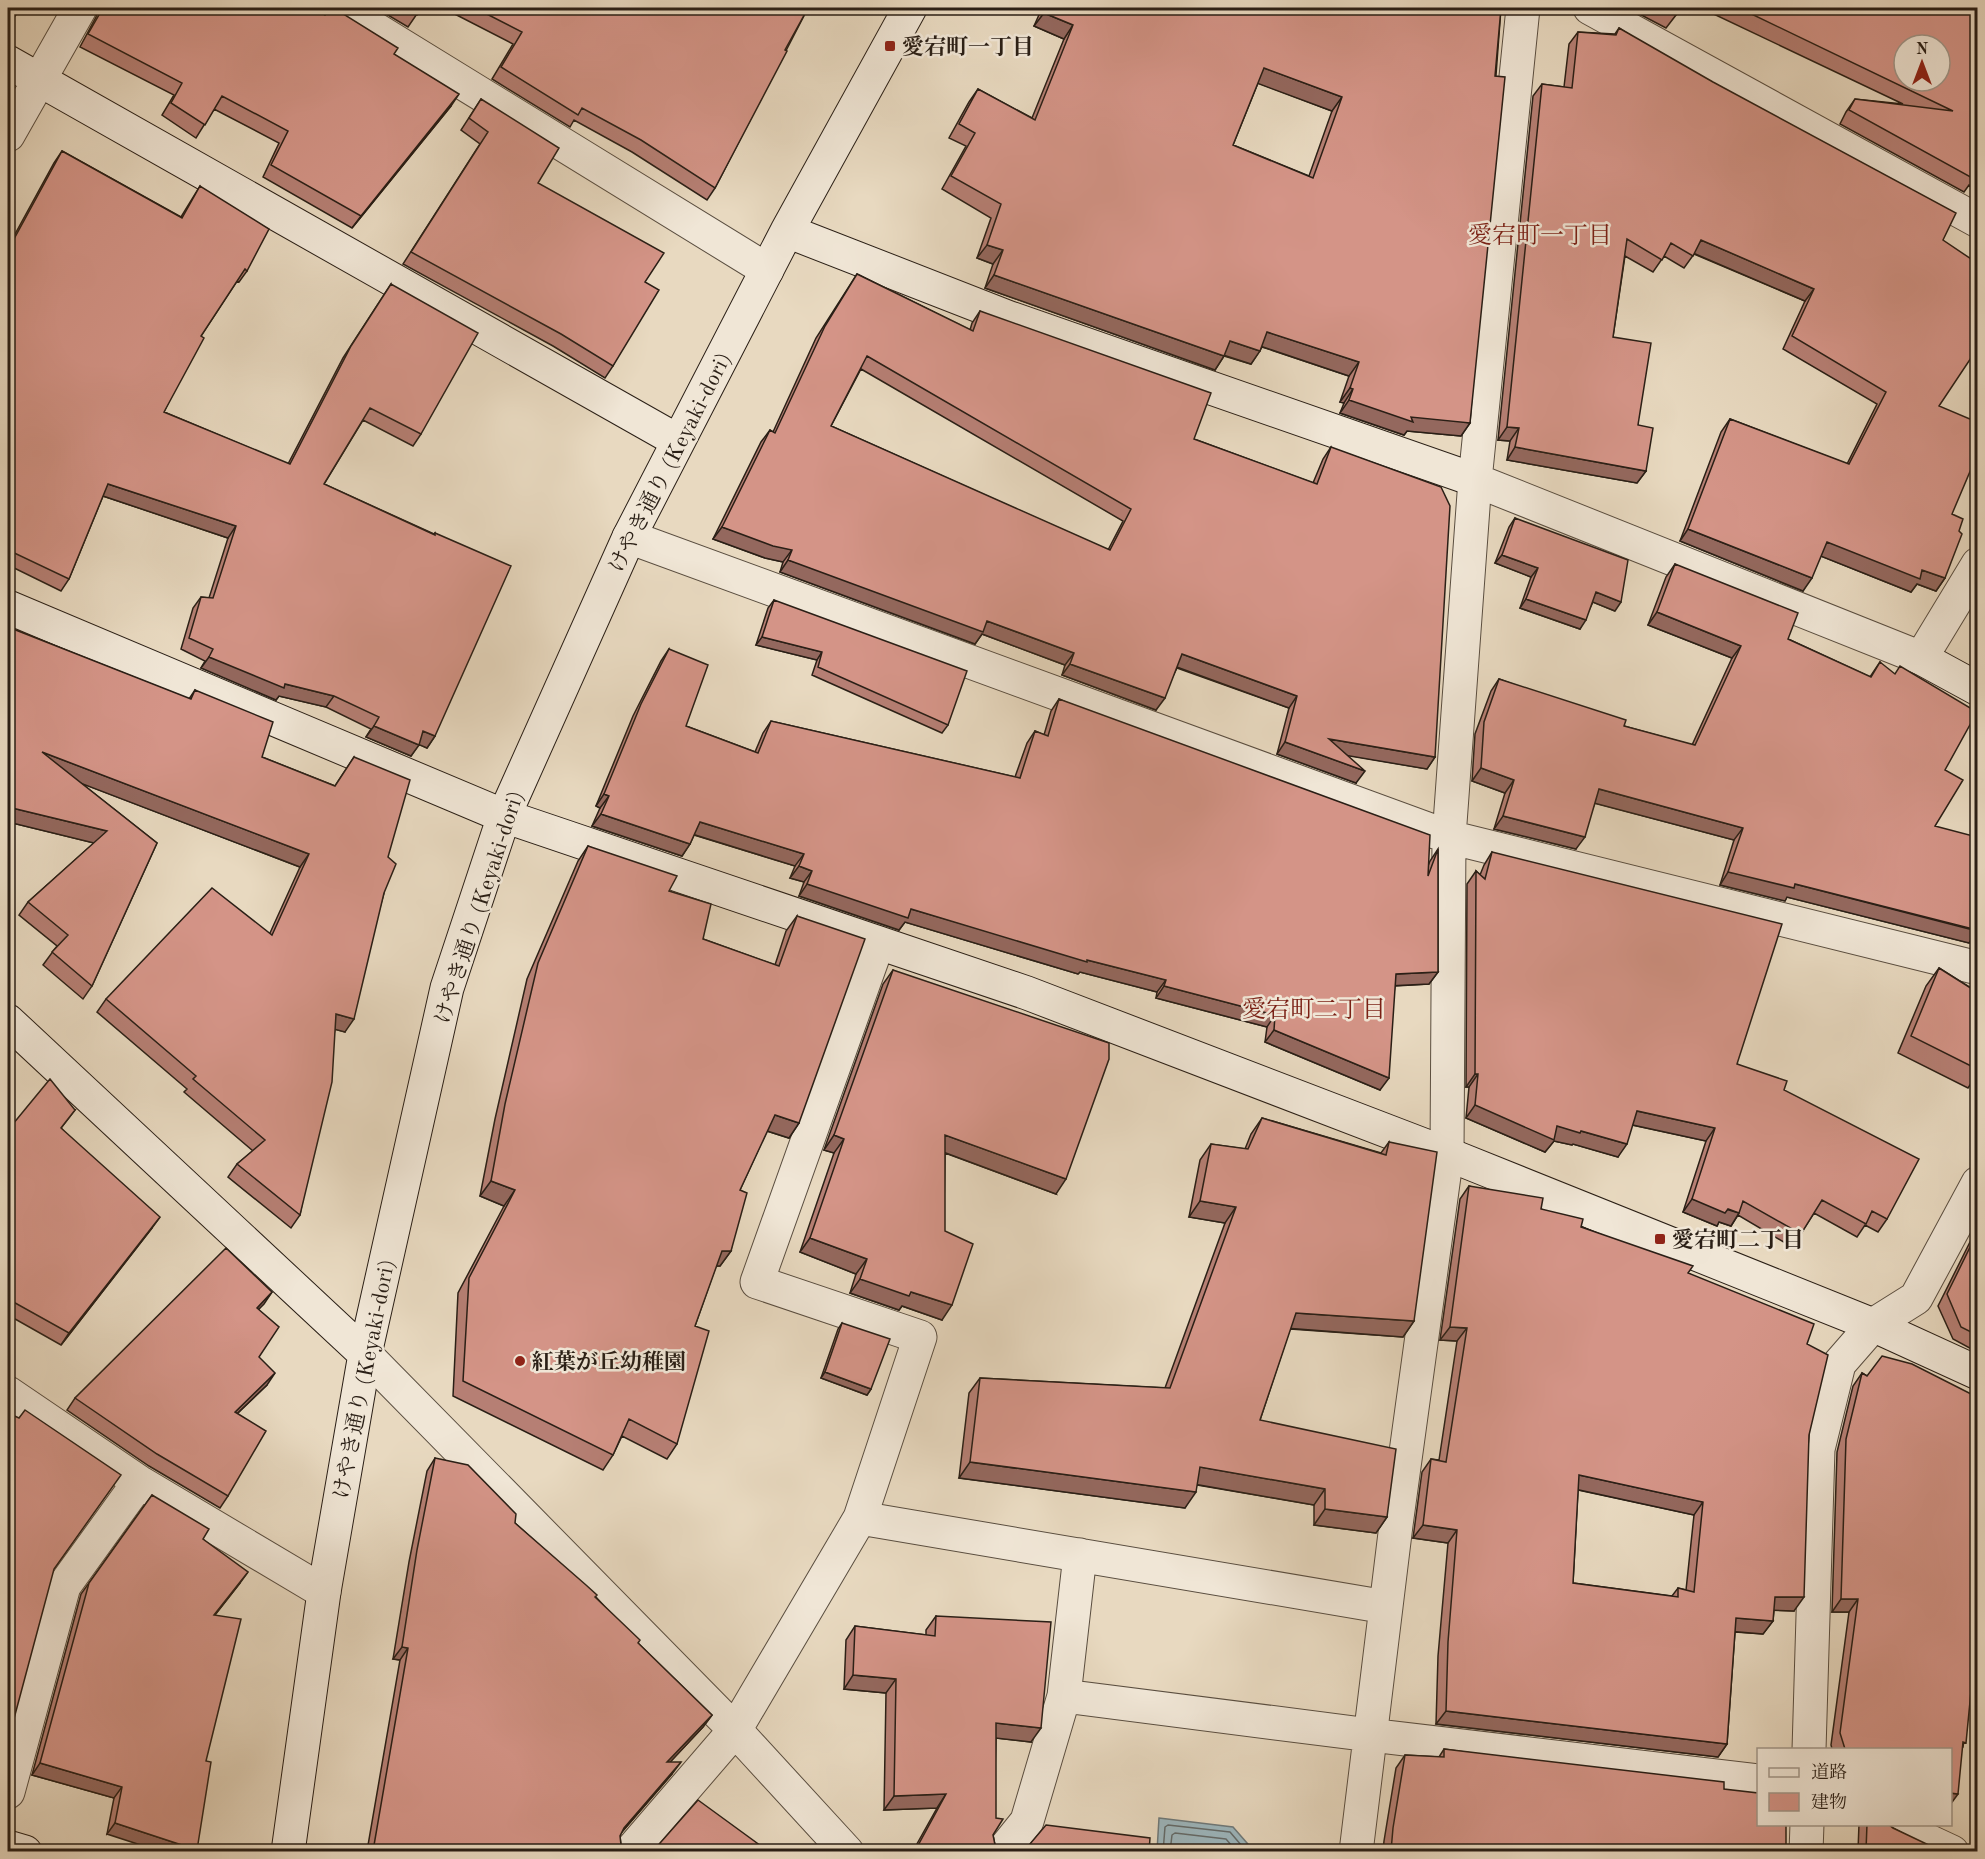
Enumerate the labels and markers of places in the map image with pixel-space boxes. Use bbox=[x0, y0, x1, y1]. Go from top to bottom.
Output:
place label: 愛宕町一丁目 bbox=[902, 35, 1034, 59]
marker: 愛宕町一丁目 bbox=[883, 39, 897, 53]
place label: 愛宕町二丁目 bbox=[1672, 1228, 1804, 1252]
marker: 愛宕町二丁目 bbox=[1653, 1232, 1667, 1246]
place label: 紅葉が丘幼稚園 bbox=[532, 1350, 686, 1374]
marker: 紅葉が丘幼稚園 bbox=[513, 1354, 527, 1368]

